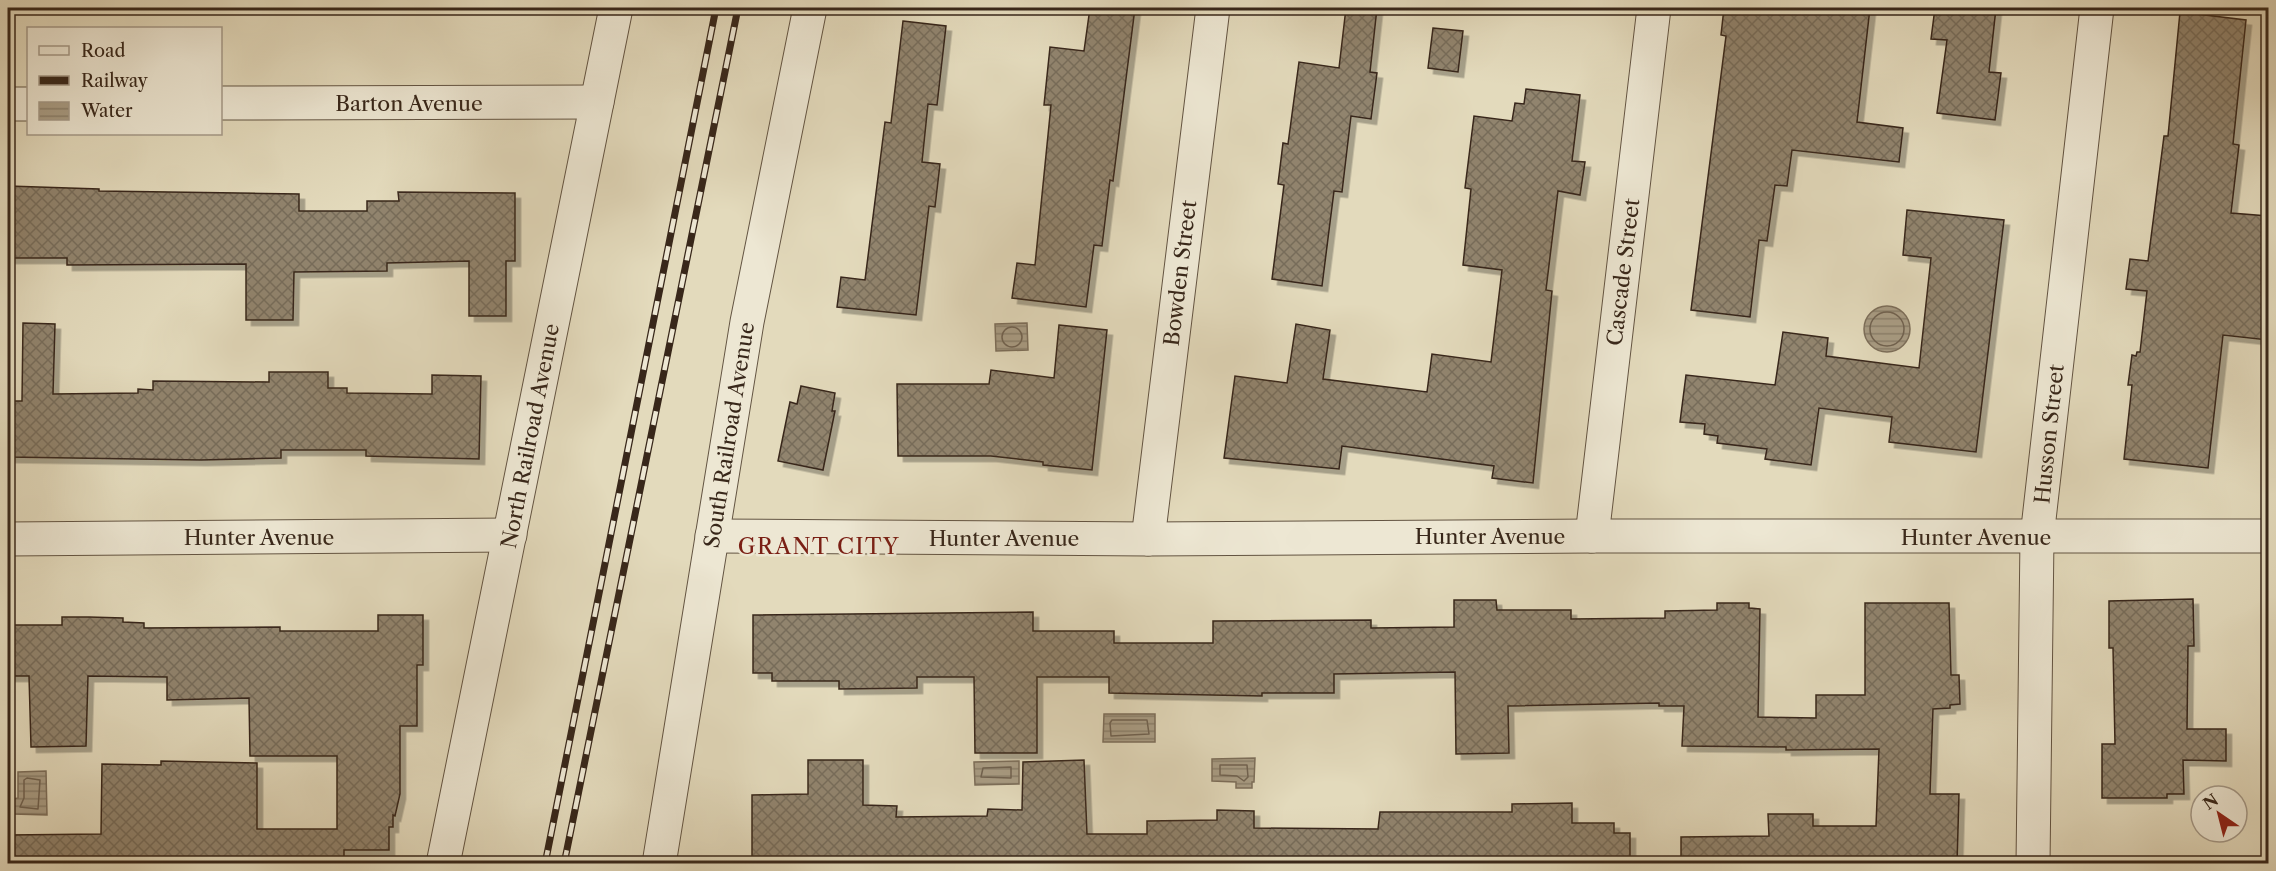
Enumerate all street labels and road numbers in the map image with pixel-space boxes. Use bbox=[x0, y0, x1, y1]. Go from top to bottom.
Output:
street label: Barton Avenue bbox=[335, 91, 483, 116]
street label: Cascade Street bbox=[1602, 196, 1645, 347]
street label: Bowden Street bbox=[1159, 198, 1201, 347]
street label: South Railroad Avenue bbox=[699, 320, 759, 550]
street label: North Railroad Avenue bbox=[496, 321, 564, 551]
street label: Husson Street bbox=[2029, 363, 2069, 505]
street label: Hunter Avenue bbox=[1415, 524, 1565, 549]
street label: Hunter Avenue bbox=[184, 525, 334, 550]
street label: Hunter Avenue bbox=[1901, 525, 2051, 550]
street label: Hunter Avenue bbox=[929, 526, 1079, 551]

